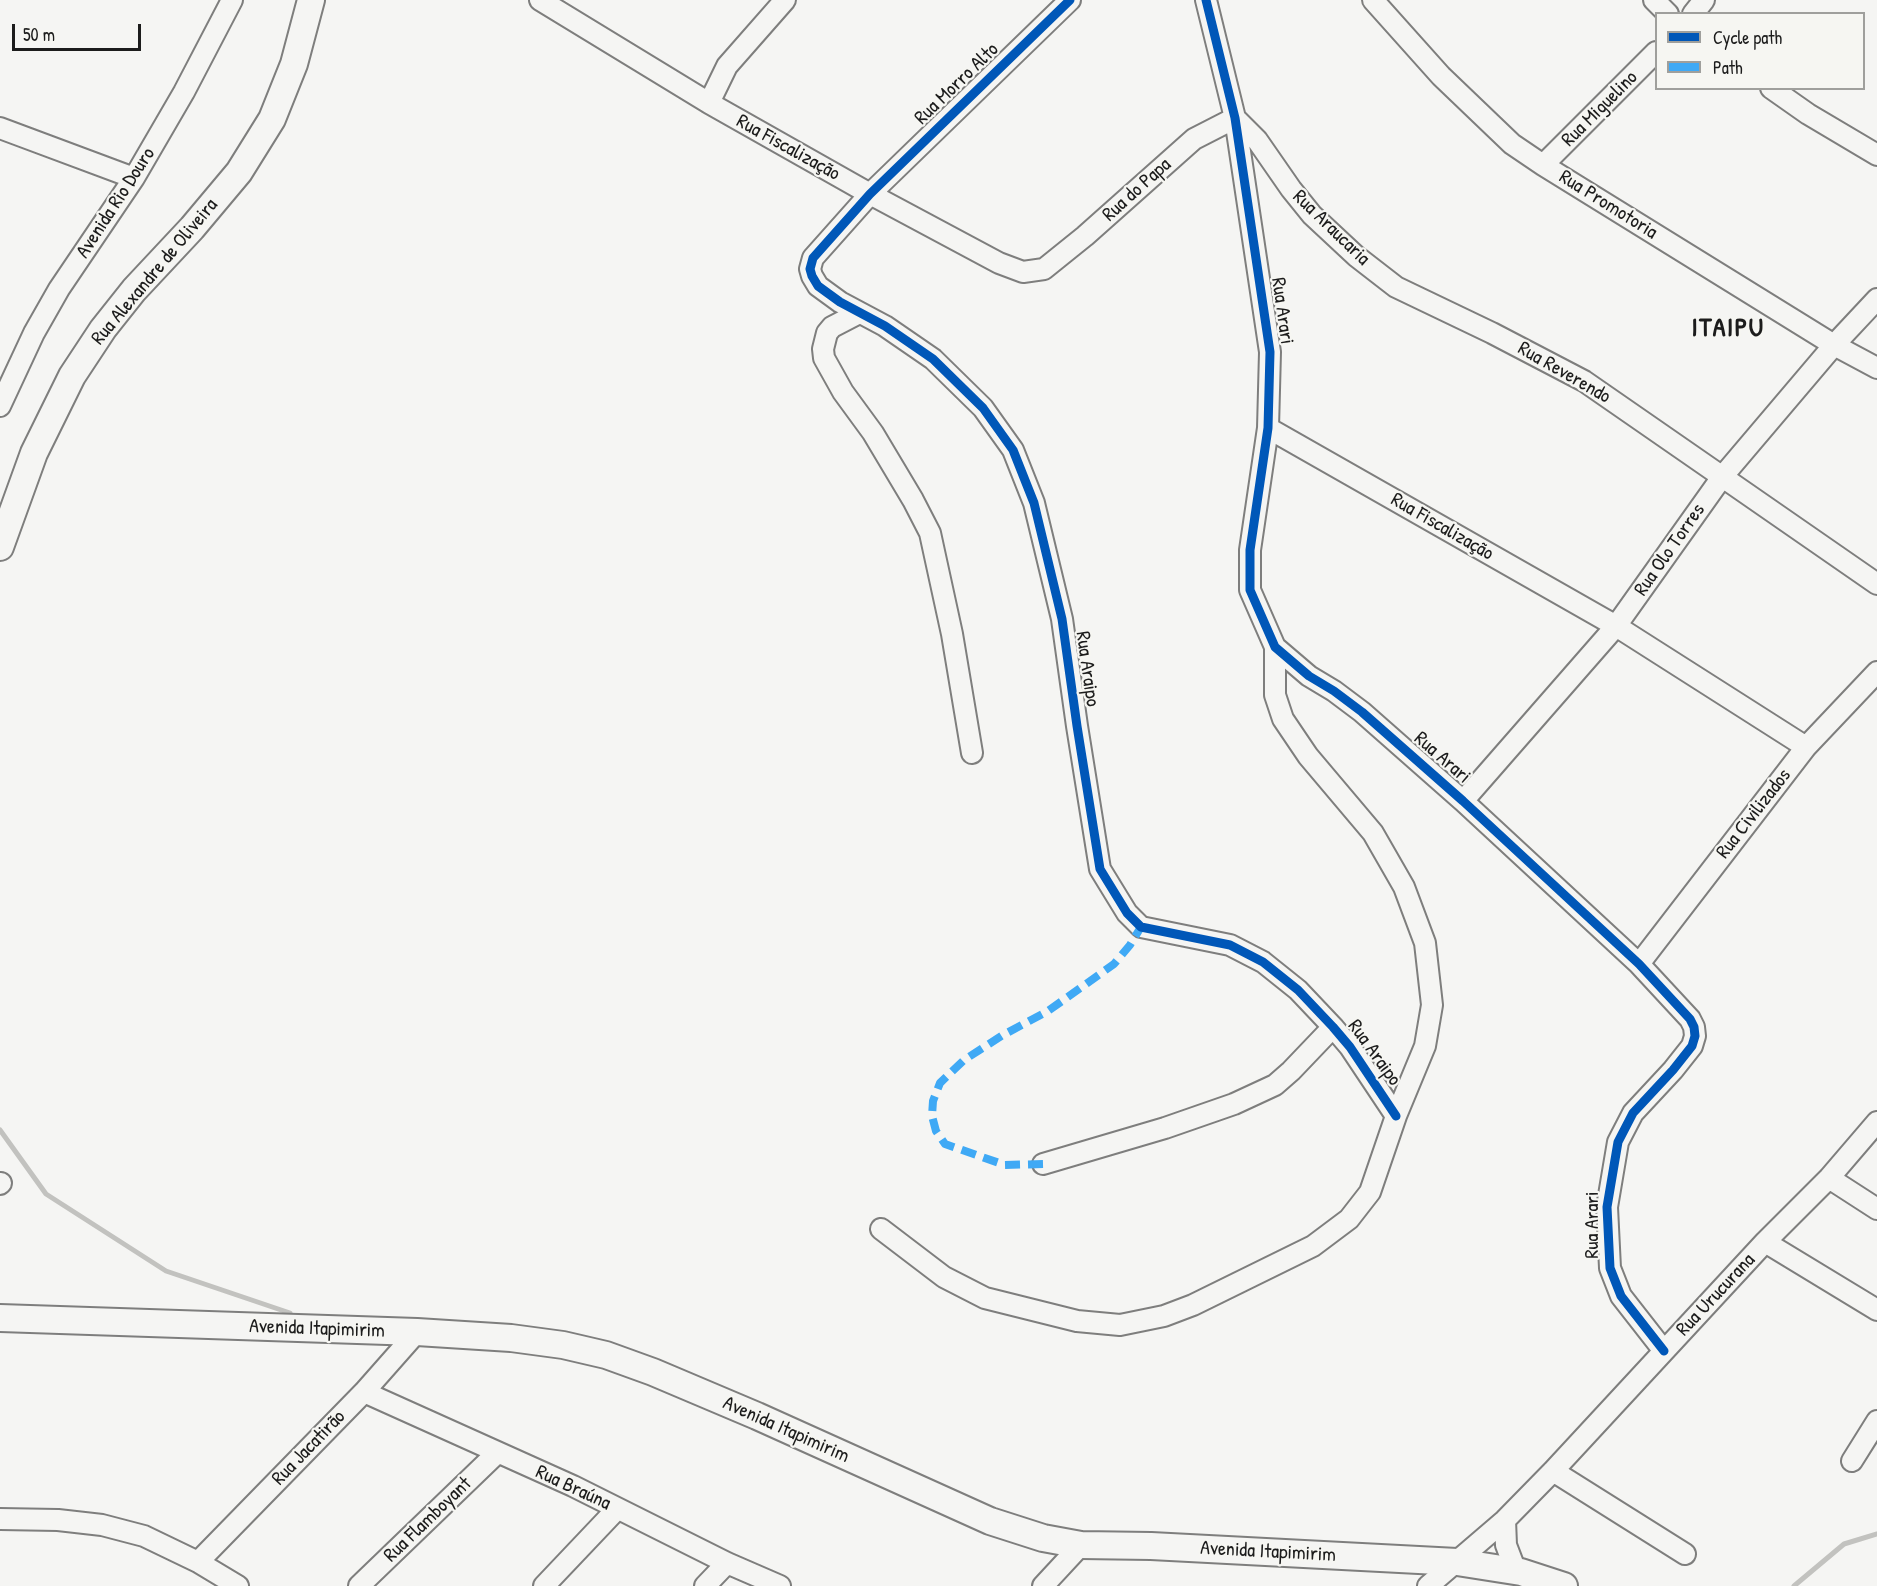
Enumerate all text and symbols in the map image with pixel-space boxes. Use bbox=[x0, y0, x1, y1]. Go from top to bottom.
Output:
scale bar bbox=[15, 12, 144, 50]
legend bbox=[1655, 12, 1865, 90]
text: 50 m bbox=[23, 22, 55, 47]
text: Cycle path bbox=[1713, 25, 1782, 50]
street label: Rua Morro Alto bbox=[910, 38, 1004, 130]
text: Path bbox=[1713, 55, 1742, 80]
street label: Rua Miguelino bbox=[1557, 66, 1643, 152]
street label: Rua Fiscalização bbox=[732, 110, 844, 186]
street label: Avenida Rio Douro bbox=[71, 143, 161, 263]
street label: Rua do Papa bbox=[1098, 153, 1176, 227]
street label: Rua Promotoria bbox=[1554, 165, 1662, 245]
street label: Rua Araucaria bbox=[1287, 185, 1375, 271]
street label: Rua Alexandre de Oliveira bbox=[87, 194, 223, 350]
street label: Rua Arari bbox=[1265, 276, 1299, 346]
district label: ITAIPU bbox=[1692, 313, 1764, 345]
street label: Rua Reverendo bbox=[1513, 337, 1615, 409]
street label: Rua Fiscalização bbox=[1386, 488, 1498, 566]
street label: Rua Olo Torres bbox=[1629, 499, 1711, 601]
street label: Rua Araipo bbox=[1070, 630, 1104, 708]
street label: Rua Arari bbox=[1409, 727, 1475, 789]
street label: Rua Civilizados bbox=[1712, 764, 1796, 864]
street label: Rua Araipo bbox=[1342, 1015, 1406, 1091]
street label: Rua Arari bbox=[1581, 1192, 1605, 1258]
street label: Rua Urucurana bbox=[1672, 1249, 1760, 1341]
street label: Avenida Itapimirim bbox=[249, 1315, 385, 1343]
street label: Avenida Itapimirim bbox=[719, 1391, 853, 1469]
street label: Rua Jacatirão bbox=[267, 1405, 351, 1491]
street label: Rua Braúna bbox=[532, 1460, 614, 1516]
street label: Rua Flamboyant bbox=[379, 1472, 477, 1568]
street label: Avenida Itapimirim bbox=[1200, 1536, 1336, 1568]

